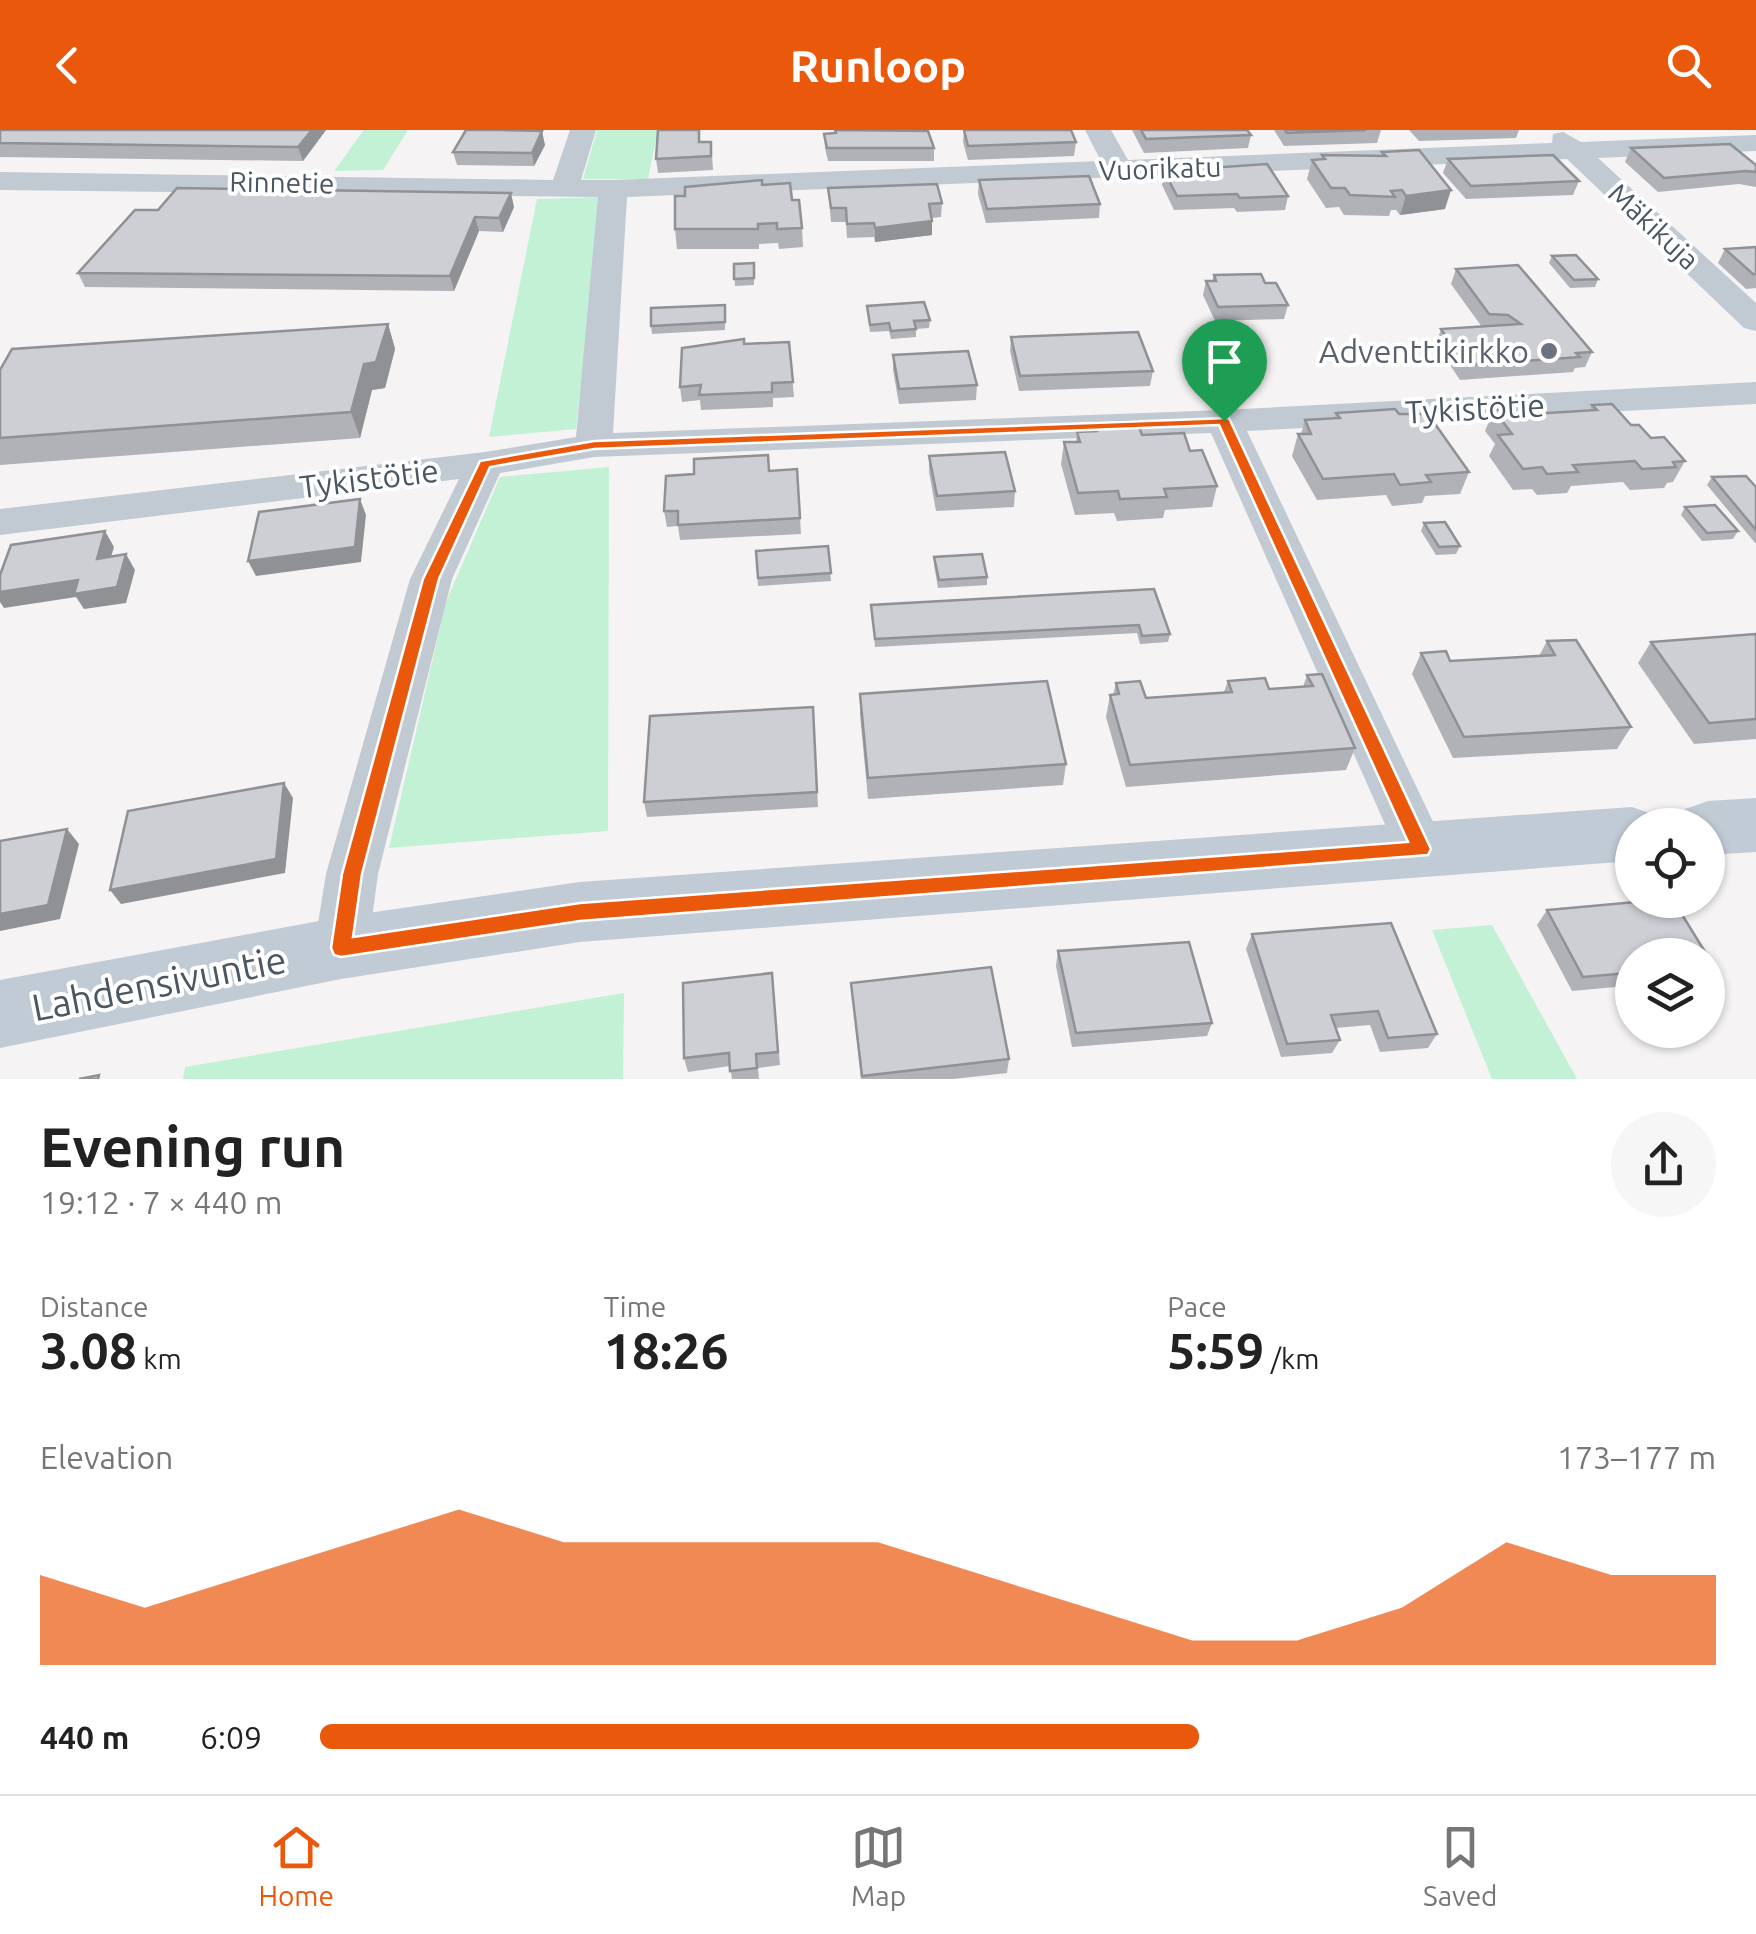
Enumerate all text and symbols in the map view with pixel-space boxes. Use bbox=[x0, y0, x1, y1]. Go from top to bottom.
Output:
icon: back bbox=[40, 38, 95, 93]
icon: search bbox=[1661, 38, 1716, 93]
text: Runloop bbox=[790, 40, 966, 91]
street label: Vuorikatu bbox=[1098, 150, 1222, 186]
street label: Rinnetie bbox=[229, 166, 335, 198]
street label: Mäkikuja bbox=[1603, 177, 1705, 275]
pin bbox=[1182, 319, 1267, 422]
place label: Adventtikirkko bbox=[1319, 333, 1529, 369]
icon: arrive bbox=[1197, 334, 1252, 389]
marker: Adventtikirkko bbox=[1538, 340, 1560, 362]
street label: Tykistötie bbox=[1404, 386, 1546, 430]
street label: Tykistötie bbox=[297, 452, 441, 504]
map controls bbox=[1615, 808, 1725, 1048]
button: locate bbox=[1615, 808, 1725, 918]
street label: Lahdensivuntie bbox=[28, 938, 290, 1028]
button: layers bbox=[1615, 938, 1725, 1048]
button: share bbox=[1611, 1112, 1716, 1217]
text: Evening run bbox=[40, 1116, 345, 1177]
text: 19:12 · 7 × 440 m bbox=[40, 1184, 282, 1220]
text: Distance bbox=[40, 1291, 148, 1322]
text: Time bbox=[604, 1291, 666, 1322]
text: Pace bbox=[1167, 1291, 1227, 1322]
text: 3.08 bbox=[40, 1322, 137, 1378]
text: 18:26 bbox=[604, 1322, 729, 1378]
text: 5:59 bbox=[1167, 1322, 1264, 1378]
text: km bbox=[137, 1343, 182, 1374]
text: /km bbox=[1264, 1343, 1319, 1374]
text: Elevation bbox=[40, 1439, 173, 1475]
text: 173–177 m bbox=[1557, 1439, 1716, 1475]
text: 440 m bbox=[40, 1719, 129, 1755]
text: 6:09 bbox=[200, 1719, 262, 1755]
tab: Home bbox=[258, 1820, 334, 1911]
tab: Map bbox=[851, 1820, 906, 1911]
tab: Saved bbox=[1423, 1820, 1498, 1911]

